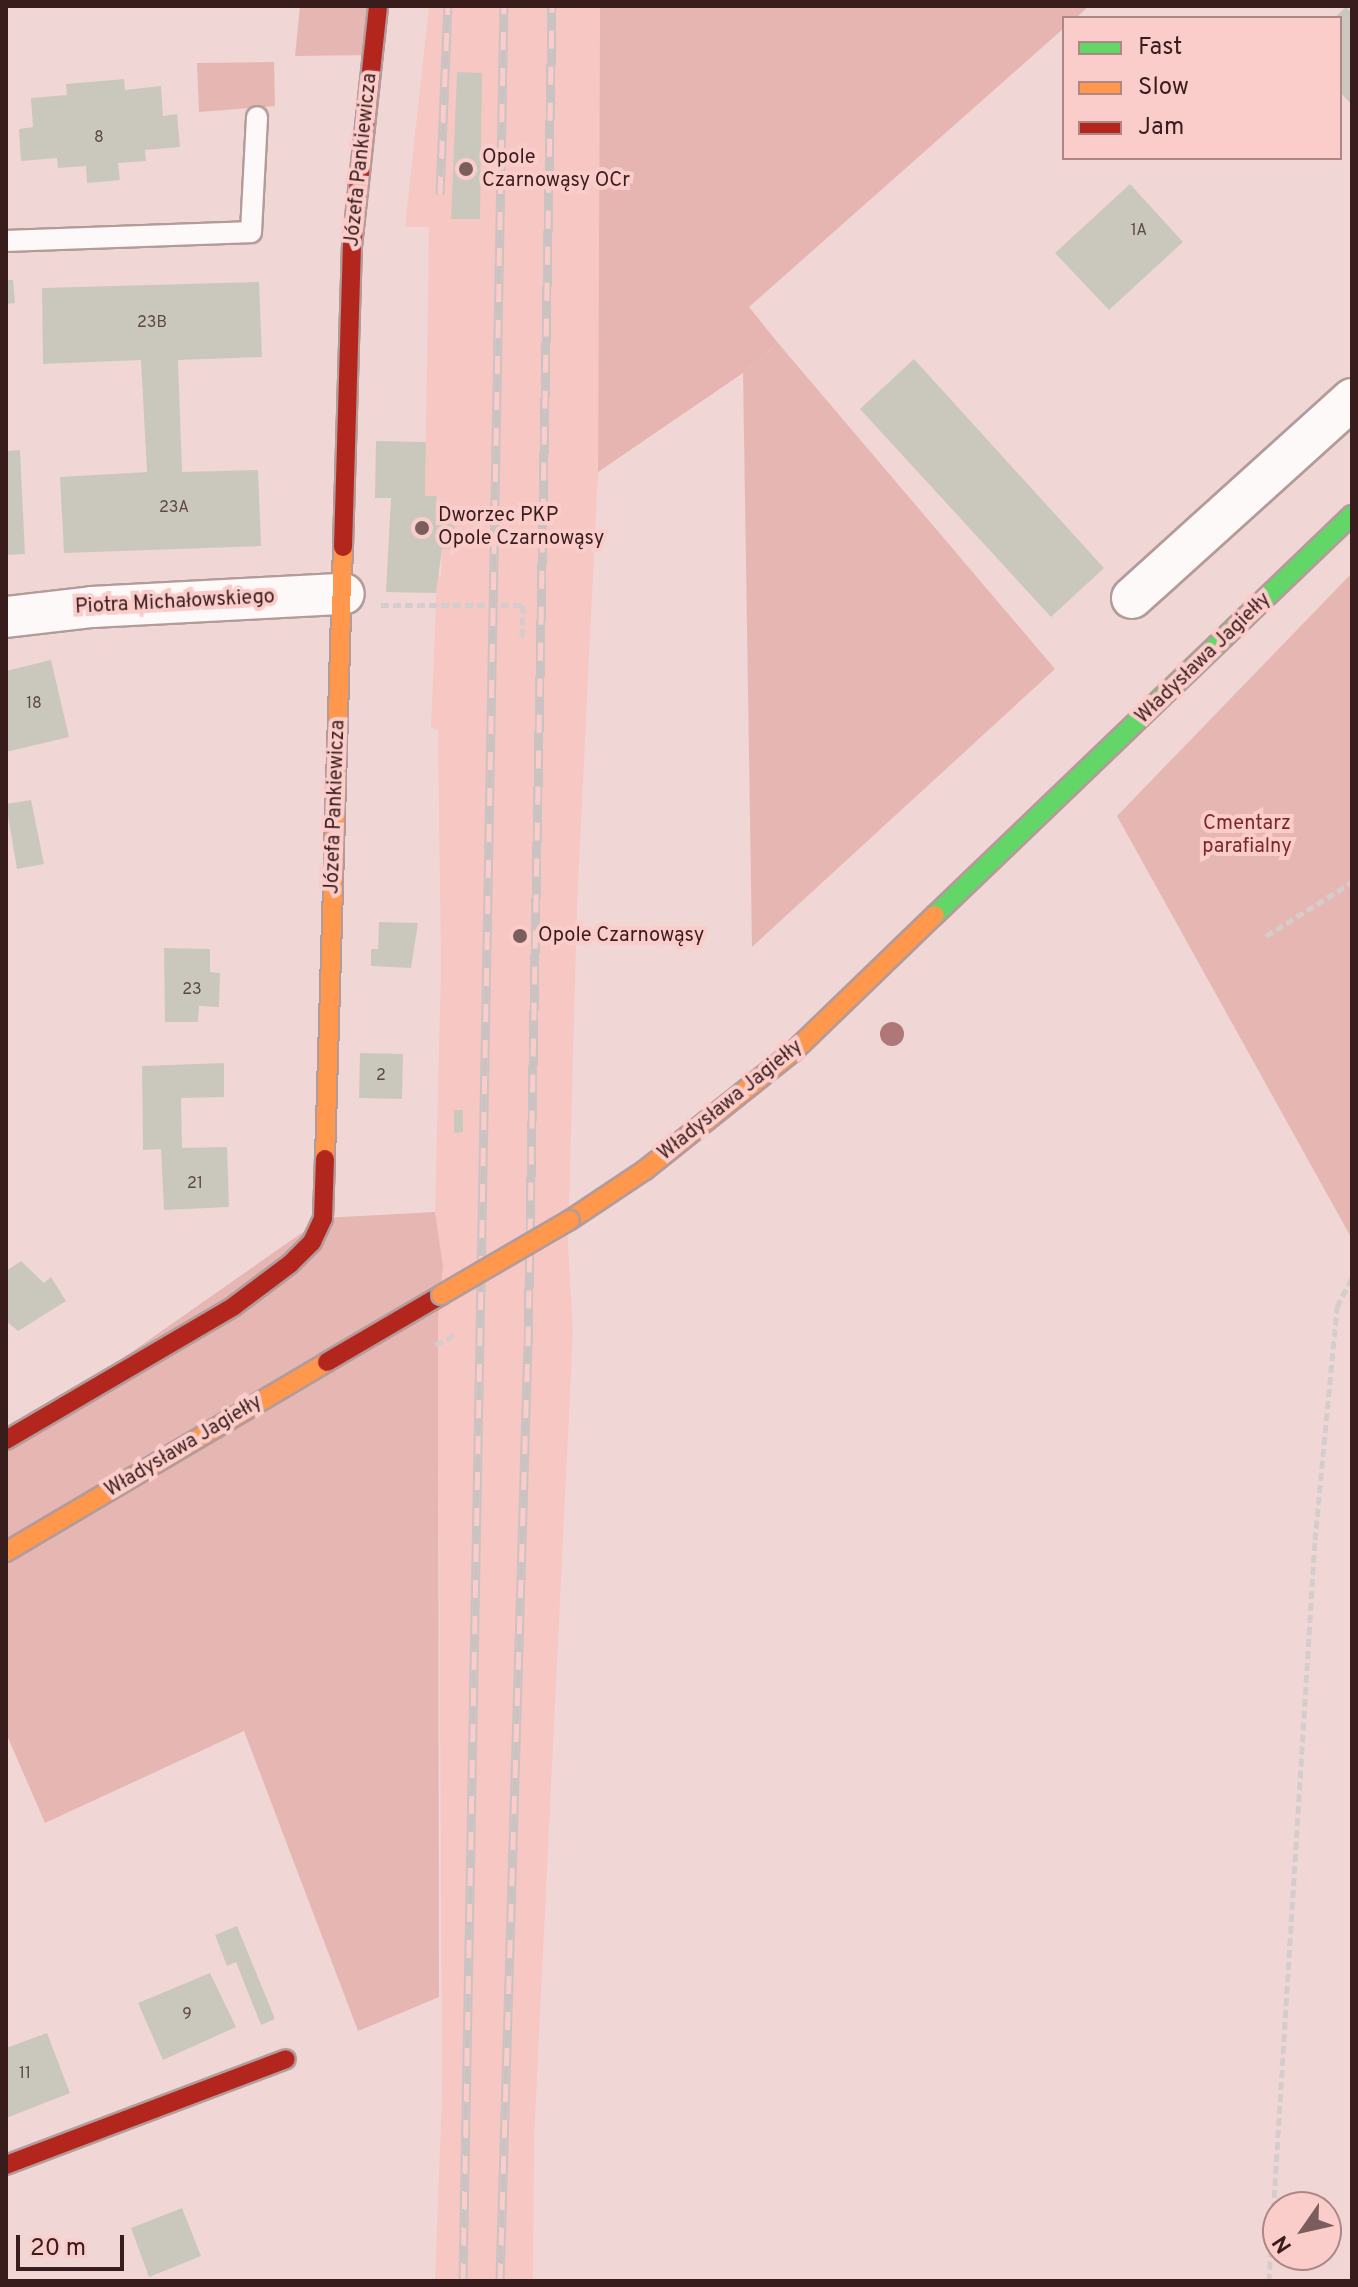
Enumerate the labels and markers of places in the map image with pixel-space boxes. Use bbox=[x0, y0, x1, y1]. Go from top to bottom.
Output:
place label: Opole Czarnowąsy OCr bbox=[482, 146, 630, 193]
marker: Opole Czarnowąsy OCr bbox=[457, 160, 475, 178]
place label: Dworzec PKP Opole Czarnowąsy bbox=[438, 504, 604, 551]
marker: Dworzec PKP Opole Czarnowąsy bbox=[413, 519, 431, 537]
place label: Opole Czarnowąsy bbox=[538, 924, 704, 948]
marker: Opole Czarnowąsy bbox=[509, 925, 531, 947]

